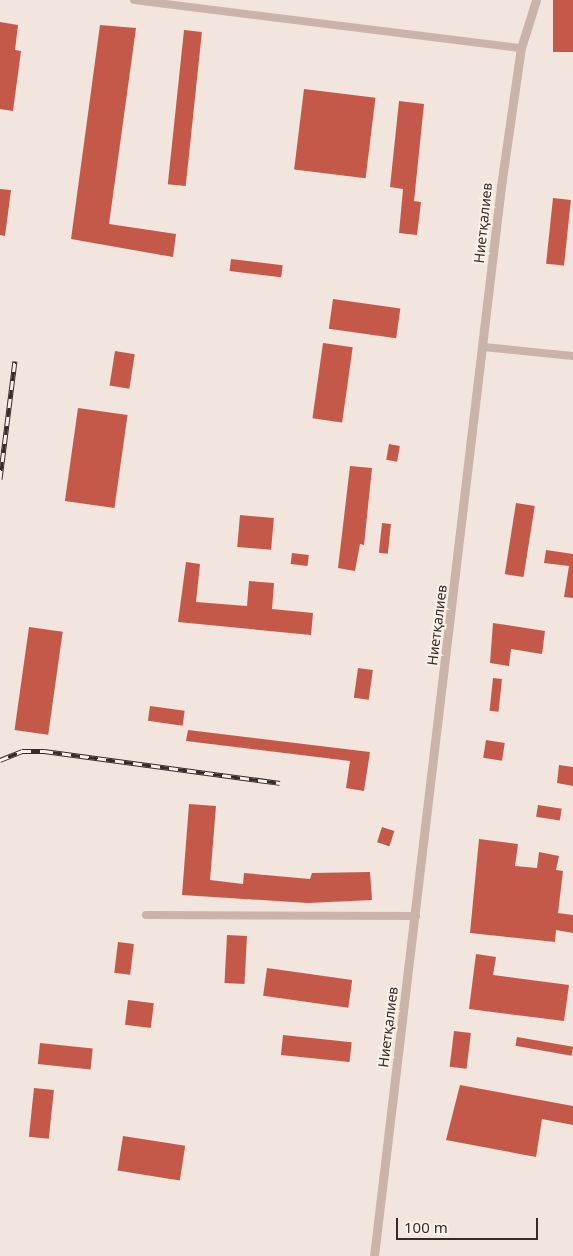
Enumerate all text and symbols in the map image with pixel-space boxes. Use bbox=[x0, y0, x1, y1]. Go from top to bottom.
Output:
street label: Ниетқалиев bbox=[470, 182, 496, 264]
street label: Ниетқалиев bbox=[424, 584, 450, 666]
street label: Ниетқалиев bbox=[375, 986, 401, 1068]
scale bar bbox=[398, 1208, 540, 1240]
text: 100 m bbox=[404, 1217, 448, 1237]

